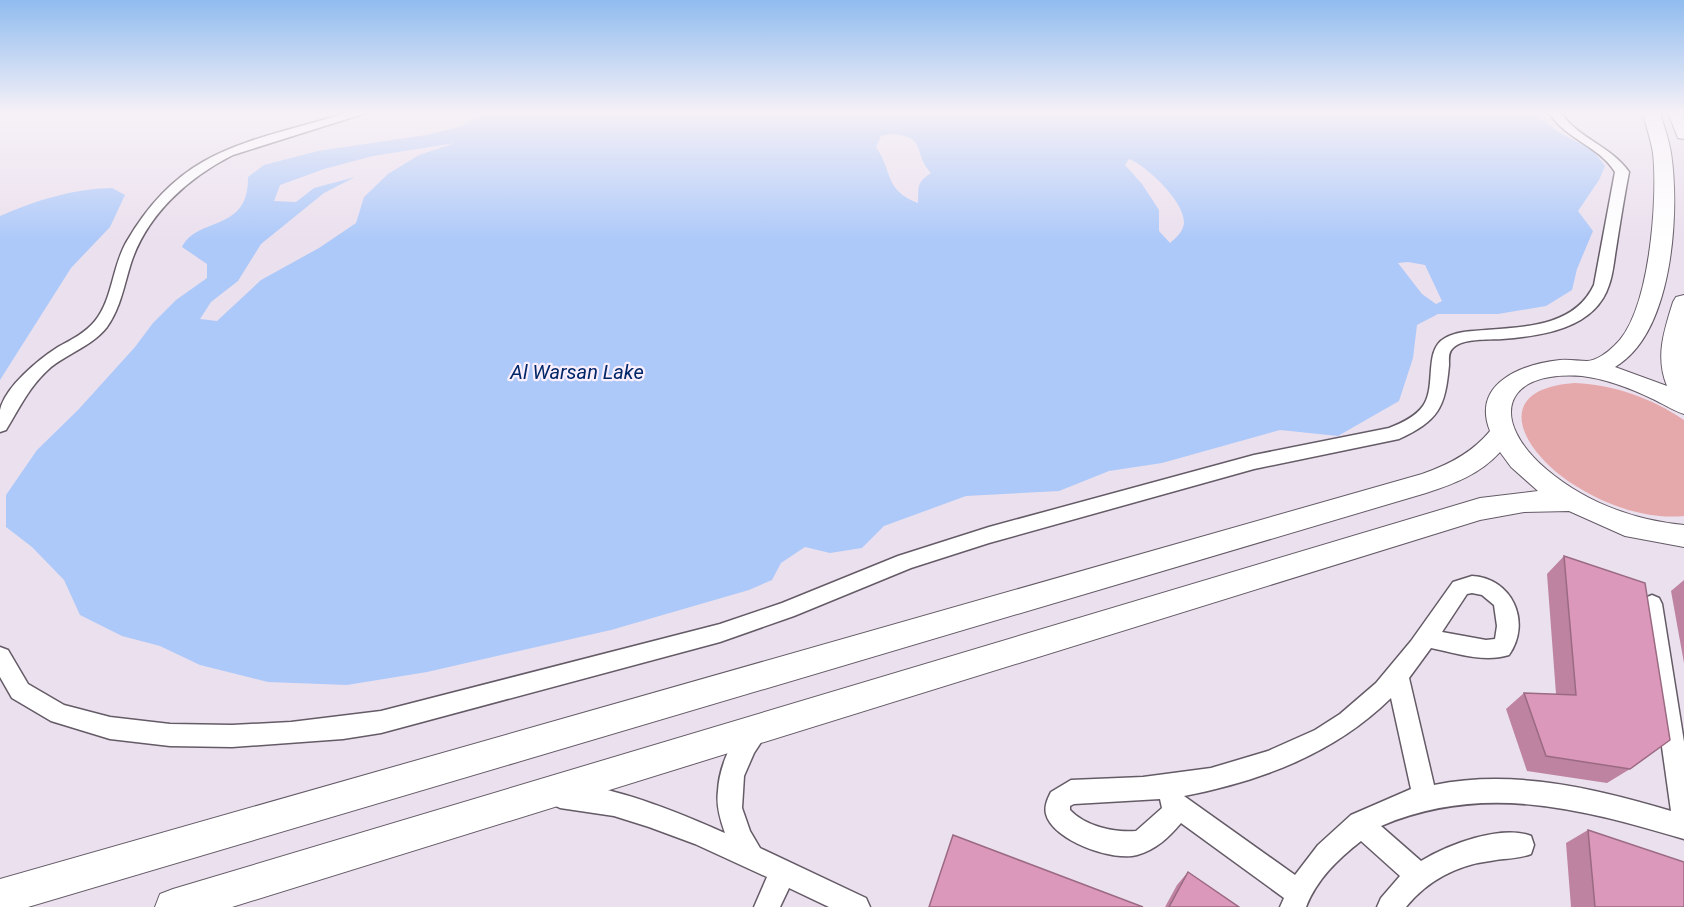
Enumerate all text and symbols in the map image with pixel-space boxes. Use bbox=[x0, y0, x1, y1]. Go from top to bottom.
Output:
water label: Al Warsan Lake bbox=[509, 360, 644, 384]

